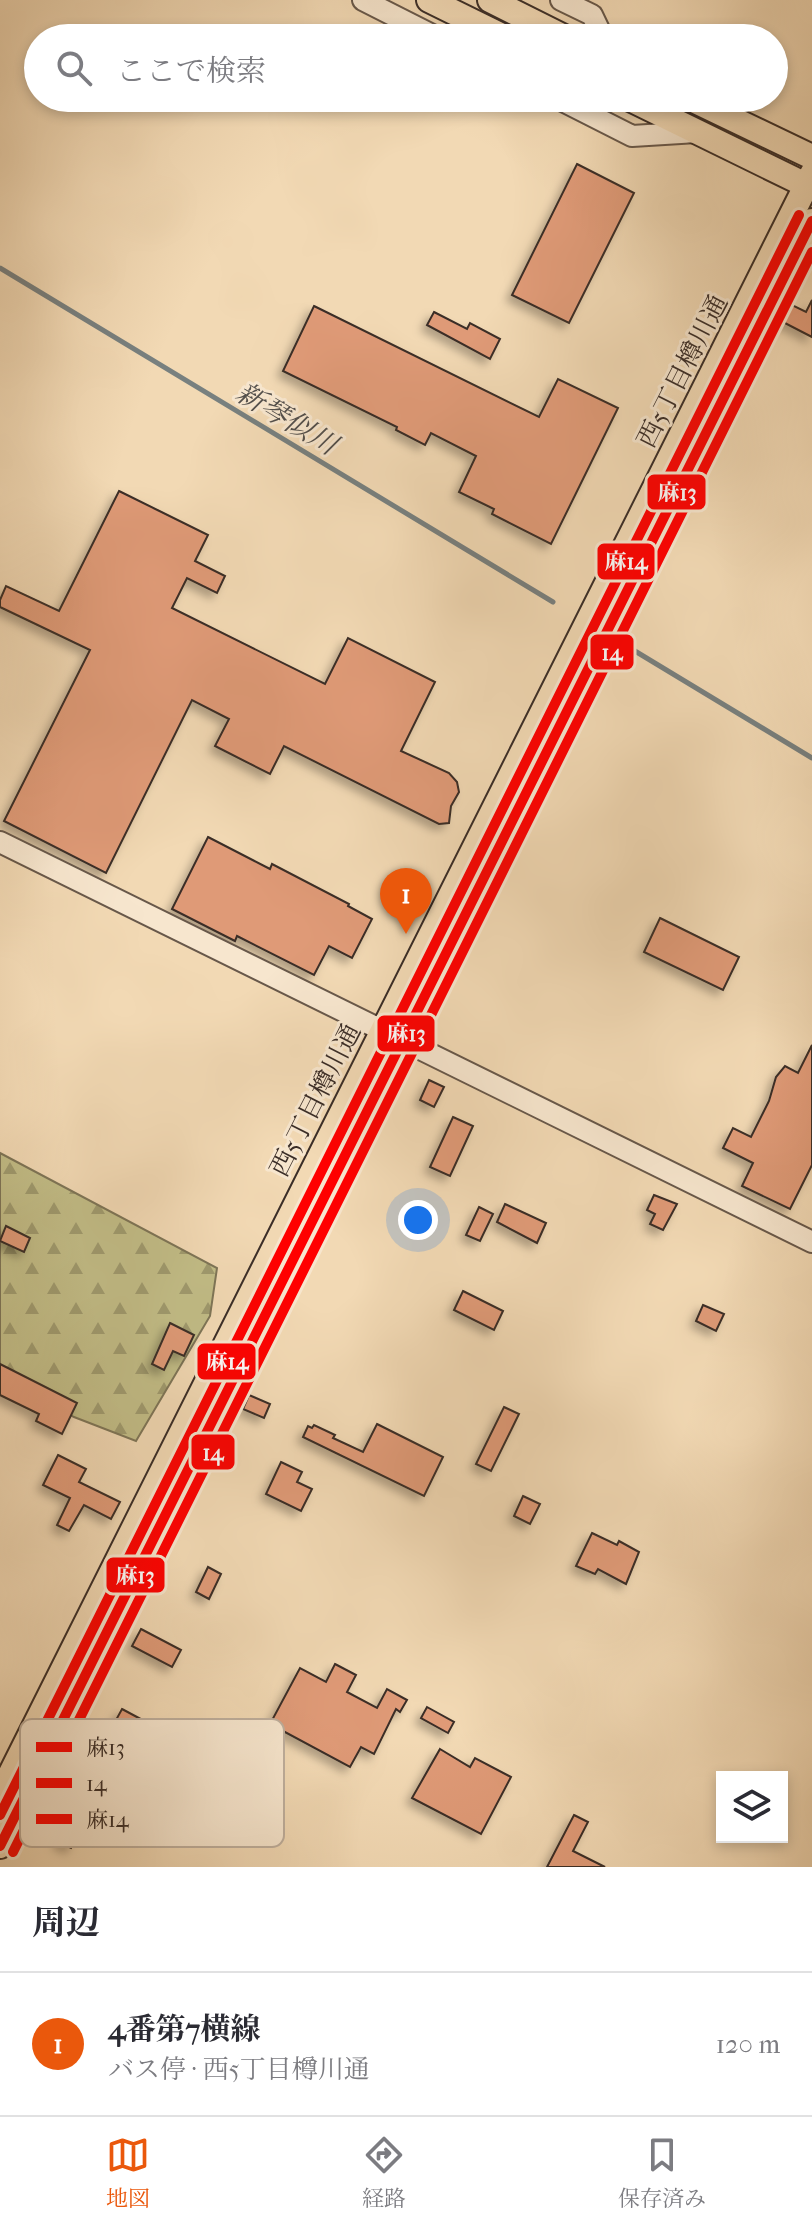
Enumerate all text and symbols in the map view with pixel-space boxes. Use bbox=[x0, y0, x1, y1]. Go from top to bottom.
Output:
search box bbox=[24, 24, 788, 112]
icon: search bbox=[52, 46, 96, 90]
text: ここで検索 bbox=[116, 54, 266, 89]
street label: 西5丁目樽川通 bbox=[631, 290, 734, 453]
water label: 新琴似川 bbox=[230, 375, 346, 463]
line badge: 麻13 bbox=[646, 473, 707, 511]
text: 麻13 bbox=[658, 480, 696, 506]
line badge: 麻14 bbox=[596, 542, 656, 581]
text: 麻14 bbox=[605, 549, 648, 575]
line badge: 14 bbox=[589, 633, 635, 671]
text: 14 bbox=[602, 640, 623, 666]
pin: 1 bbox=[380, 868, 432, 934]
line badge: 麻13 bbox=[376, 1014, 436, 1053]
street label: 西5丁目樽川通 bbox=[264, 1019, 367, 1182]
text: 麻13 bbox=[387, 1021, 425, 1047]
your location bbox=[398, 1200, 438, 1240]
line badge: 麻14 bbox=[196, 1342, 257, 1381]
text: 麻14 bbox=[206, 1349, 249, 1375]
line badge: 14 bbox=[190, 1433, 236, 1471]
text: 14 bbox=[203, 1440, 224, 1466]
line badge: 麻13 bbox=[105, 1556, 166, 1594]
text: 麻13 bbox=[116, 1563, 154, 1589]
legend bbox=[20, 1719, 284, 1847]
text: 麻13 bbox=[86, 1735, 125, 1761]
text: 14 bbox=[86, 1771, 108, 1797]
map controls bbox=[716, 1771, 788, 1843]
button: layers bbox=[716, 1771, 788, 1843]
text: 麻14 bbox=[86, 1807, 130, 1833]
text: 周辺 bbox=[32, 1903, 100, 1943]
text: 4番第7横線 bbox=[108, 2012, 260, 2047]
text: 1 bbox=[53, 2029, 63, 2060]
text: 120 m bbox=[716, 2029, 780, 2060]
text: バス停 · 西5丁目樽川通 bbox=[108, 2054, 370, 2085]
tab: 地図 bbox=[106, 2133, 150, 2212]
tab: 経路 bbox=[362, 2133, 406, 2212]
tab: 保存済み bbox=[618, 2133, 706, 2212]

